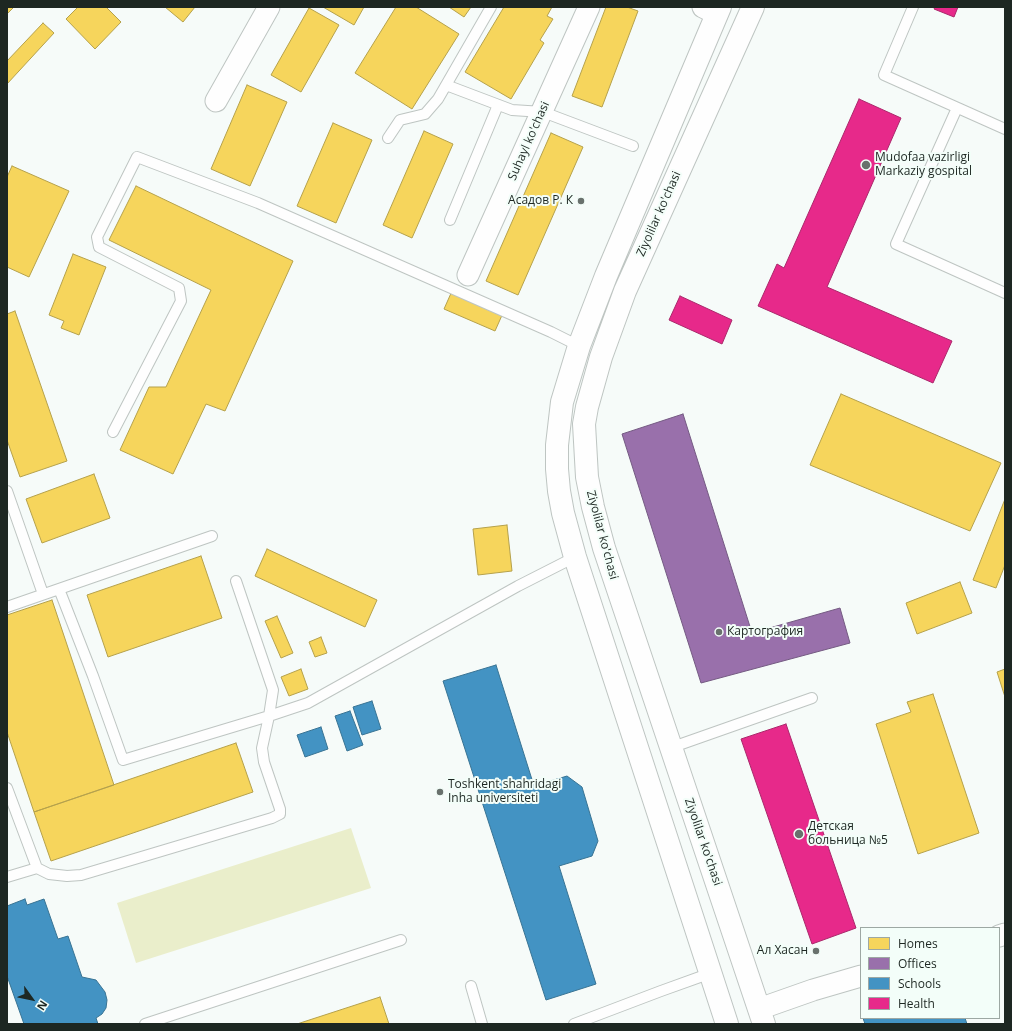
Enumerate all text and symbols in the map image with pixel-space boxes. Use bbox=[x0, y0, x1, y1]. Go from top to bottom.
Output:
street label: Suhayl ko'chasi bbox=[505, 99, 553, 183]
place label: Mudofaa vazirligi Markaziy gospital bbox=[875, 151, 972, 179]
marker: Mudofaa vazirligi Markaziy gospital bbox=[860, 159, 872, 171]
street label: Ziyolilar ko'chasi bbox=[634, 169, 684, 259]
place label: Асадов Р. К bbox=[508, 194, 573, 208]
marker: Асадов Р. К bbox=[576, 196, 586, 206]
street label: Ziyolilar ko'chasi bbox=[583, 489, 621, 581]
place label: Картография bbox=[727, 625, 803, 639]
marker: Картография bbox=[714, 627, 724, 637]
place label: Toshkent shahridagi Inha universiteti bbox=[448, 778, 561, 806]
marker: Toshkent shahridagi Inha universiteti bbox=[435, 787, 445, 797]
street label: Ziyolilar ko'chasi bbox=[681, 796, 725, 888]
place label: Детская больница №5 bbox=[808, 820, 888, 848]
marker: Детская больница №5 bbox=[793, 828, 805, 840]
legend bbox=[860, 927, 1000, 1019]
text: Homes bbox=[898, 935, 938, 952]
place label: Ал Хасан bbox=[757, 944, 808, 958]
marker: Ал Хасан bbox=[811, 946, 821, 956]
text: Offices bbox=[898, 955, 937, 972]
text: Schools bbox=[898, 975, 941, 992]
north arrow bbox=[12, 979, 52, 1019]
text: Health bbox=[898, 995, 935, 1012]
text: N bbox=[34, 998, 51, 1014]

